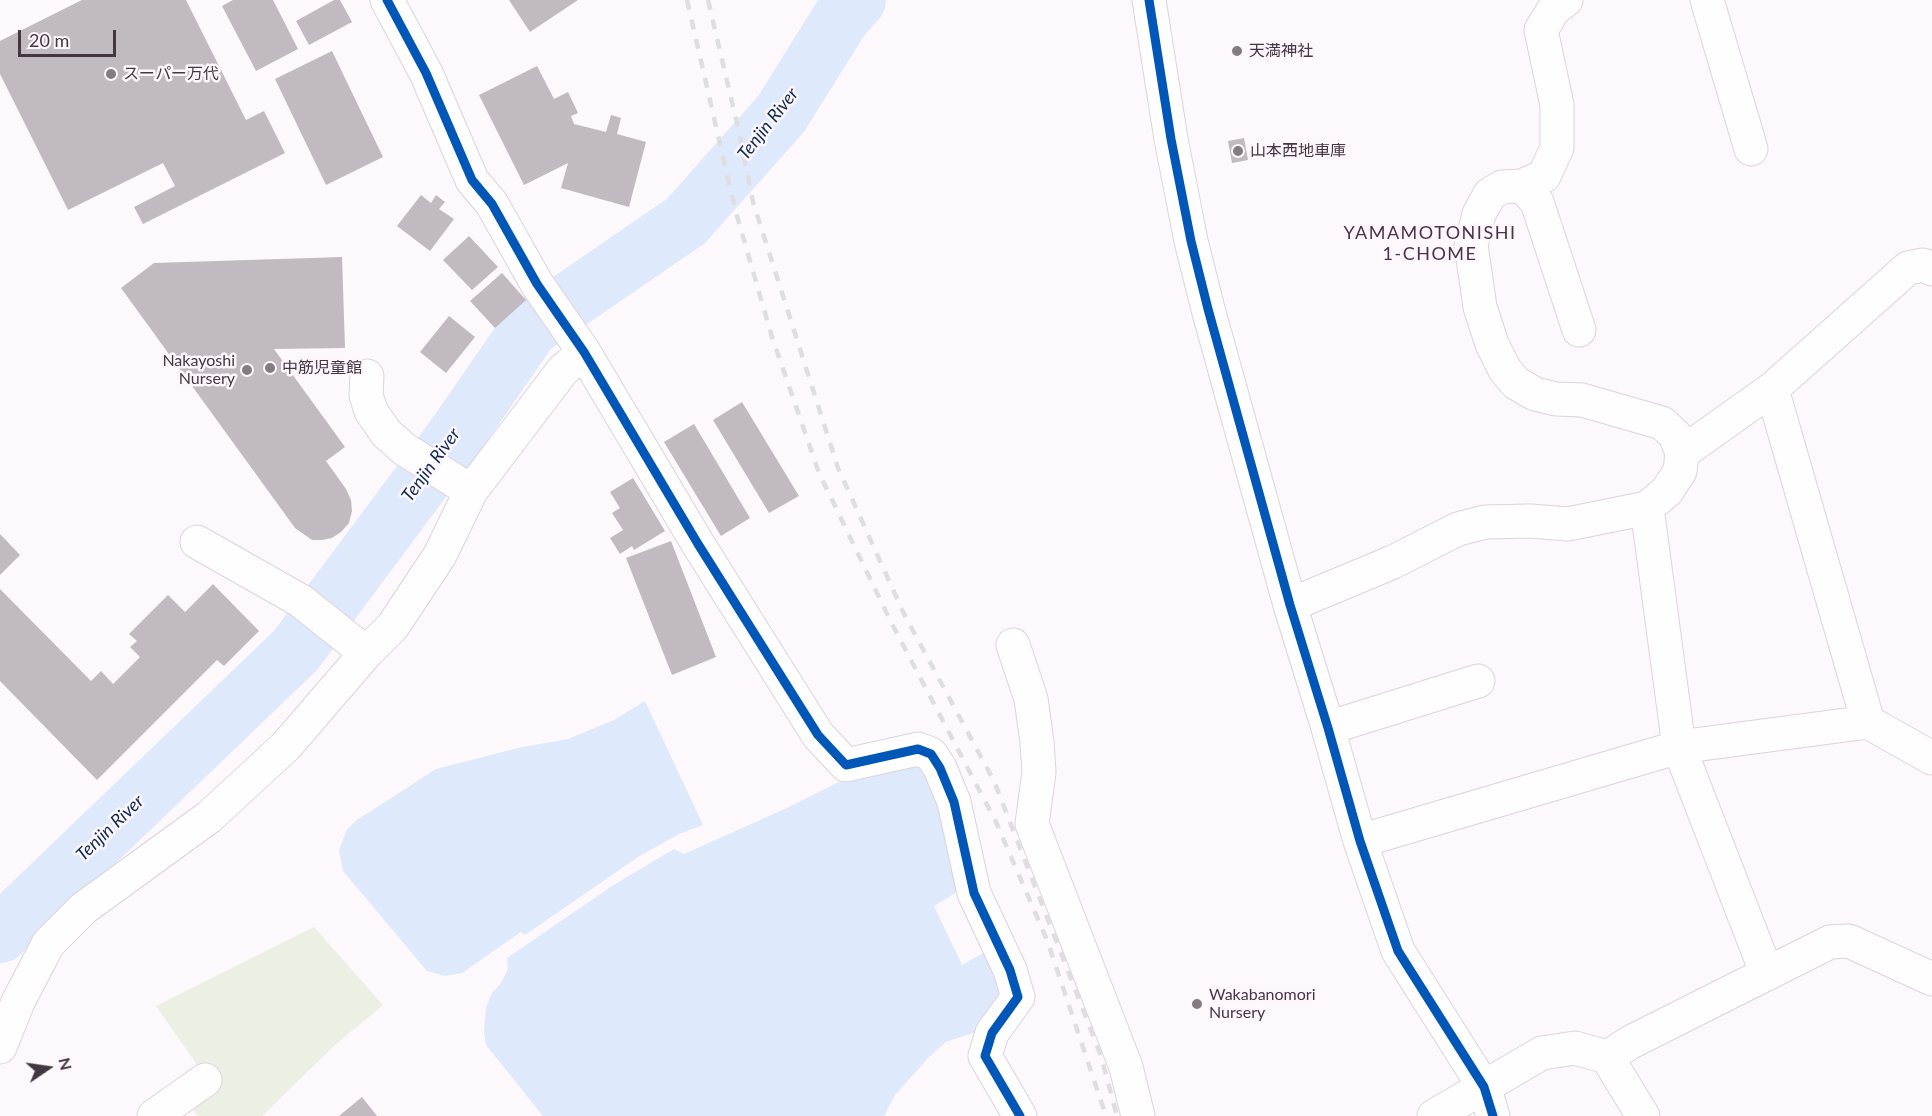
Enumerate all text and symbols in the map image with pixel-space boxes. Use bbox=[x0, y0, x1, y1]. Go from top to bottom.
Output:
scale bar bbox=[21, 18, 118, 56]
text: 20 m bbox=[29, 29, 69, 51]
place label: 天満神社 bbox=[1249, 41, 1313, 61]
marker: 天満神社 bbox=[1230, 44, 1244, 58]
place label: スーパー万代 bbox=[123, 64, 219, 84]
marker: スーパー万代 bbox=[104, 67, 118, 81]
water label: Tenjin River bbox=[733, 84, 803, 164]
place label: 山本西地車庫 bbox=[1250, 141, 1346, 161]
marker: 山本西地車庫 bbox=[1231, 144, 1245, 158]
district label: YAMAMOTONISHI 1-CHOME bbox=[1344, 222, 1516, 264]
place label: Nakayoshi Nursery bbox=[162, 351, 235, 389]
place label: 中筋児童館 bbox=[282, 358, 362, 378]
marker: 中筋児童館 bbox=[263, 361, 277, 375]
marker: Nakayoshi Nursery bbox=[240, 363, 254, 377]
water label: Tenjin River bbox=[397, 424, 465, 506]
water label: Tenjin River bbox=[72, 790, 148, 866]
place label: Wakabanomori Nursery bbox=[1209, 985, 1316, 1023]
marker: Wakabanomori Nursery bbox=[1190, 997, 1204, 1011]
north arrow bbox=[18, 1038, 78, 1098]
text: N bbox=[55, 1056, 77, 1072]

